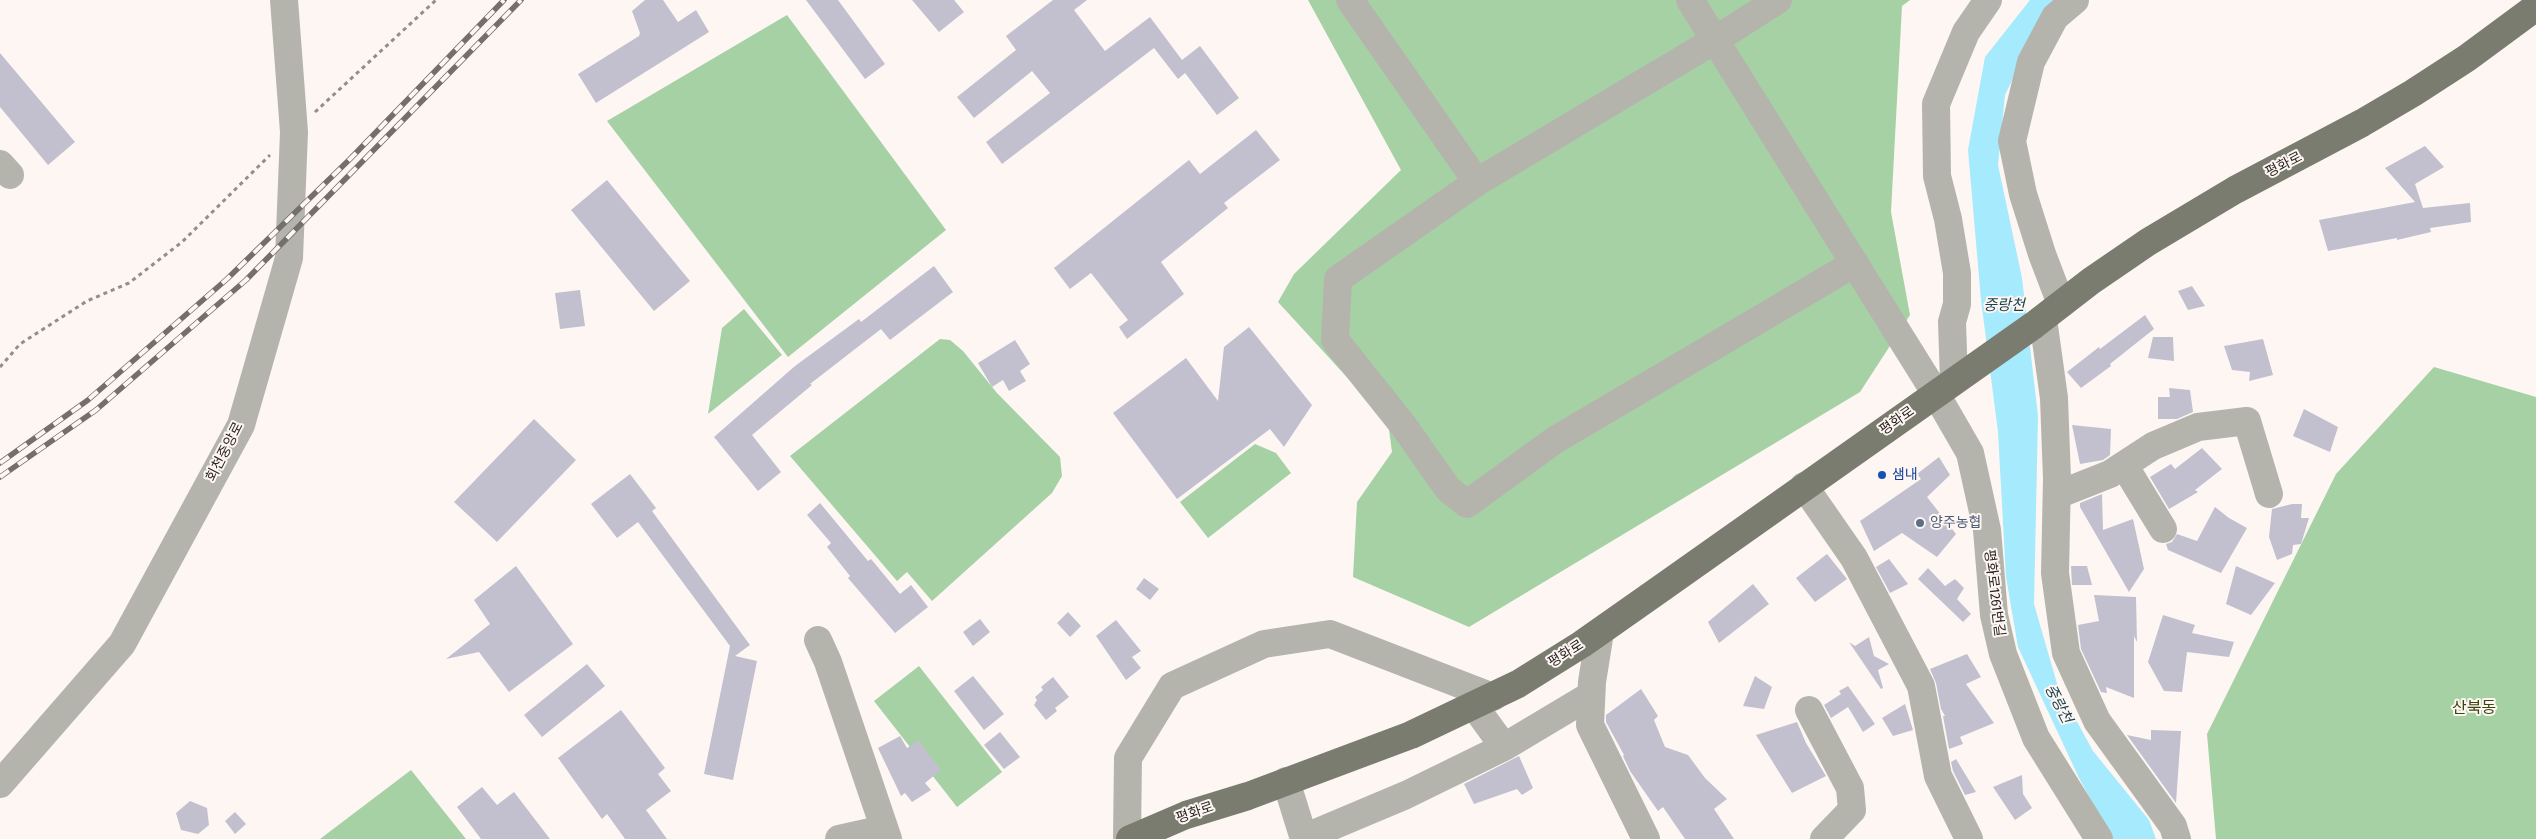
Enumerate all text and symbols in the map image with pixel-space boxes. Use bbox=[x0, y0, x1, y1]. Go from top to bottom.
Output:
street label: 평화로 bbox=[2263, 149, 2305, 181]
water label: 중랑천 bbox=[1983, 297, 2025, 315]
street label: 평화로 bbox=[1876, 403, 1918, 439]
street label: 회천중앙로 bbox=[203, 419, 247, 485]
place label: 샘내 bbox=[1892, 467, 1918, 483]
marker: 샘내 bbox=[1876, 469, 1888, 481]
place label: 양주농협 bbox=[1930, 515, 1982, 531]
marker: 양주농협 bbox=[1914, 517, 1926, 529]
street label: 평화로1261번길 bbox=[1980, 548, 2008, 638]
street label: 평화로 bbox=[1545, 637, 1587, 671]
water label: 중랑천 bbox=[2041, 681, 2075, 727]
district label: 산북동 bbox=[2452, 699, 2496, 719]
street label: 평화로 bbox=[1174, 799, 1216, 827]

